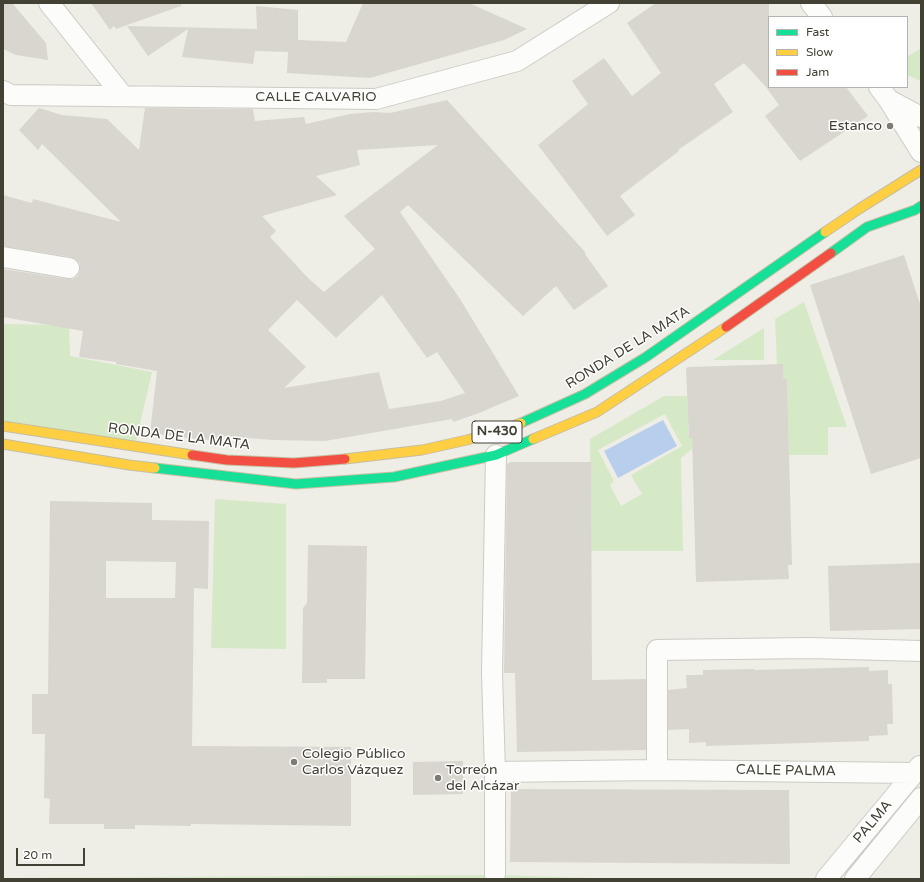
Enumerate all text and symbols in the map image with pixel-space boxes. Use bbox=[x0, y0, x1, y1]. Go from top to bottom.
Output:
legend bbox=[768, 16, 908, 88]
text: Fast bbox=[806, 25, 829, 39]
text: Slow bbox=[806, 45, 833, 59]
text: Jam bbox=[806, 65, 829, 79]
street label: CALLE CALVARIO bbox=[255, 89, 377, 105]
place label: Estanco bbox=[829, 118, 882, 134]
marker: Estanco bbox=[885, 121, 895, 131]
street label: RONDA DE LA MATA bbox=[563, 303, 693, 393]
street label: RONDA DE LA MATA bbox=[107, 420, 251, 454]
road number: N-430 bbox=[472, 421, 522, 443]
place label: Colegio Público Carlos Vázquez bbox=[302, 746, 405, 778]
marker: Colegio Público Carlos Vázquez bbox=[289, 757, 299, 767]
place label: Torreón del Alcázar bbox=[446, 762, 519, 794]
street label: CALLE PALMA bbox=[736, 762, 836, 780]
marker: Torreón del Alcázar bbox=[433, 773, 443, 783]
street label: PALMA bbox=[850, 797, 896, 847]
scale bar bbox=[18, 840, 87, 866]
text: 20 m bbox=[23, 848, 52, 862]

